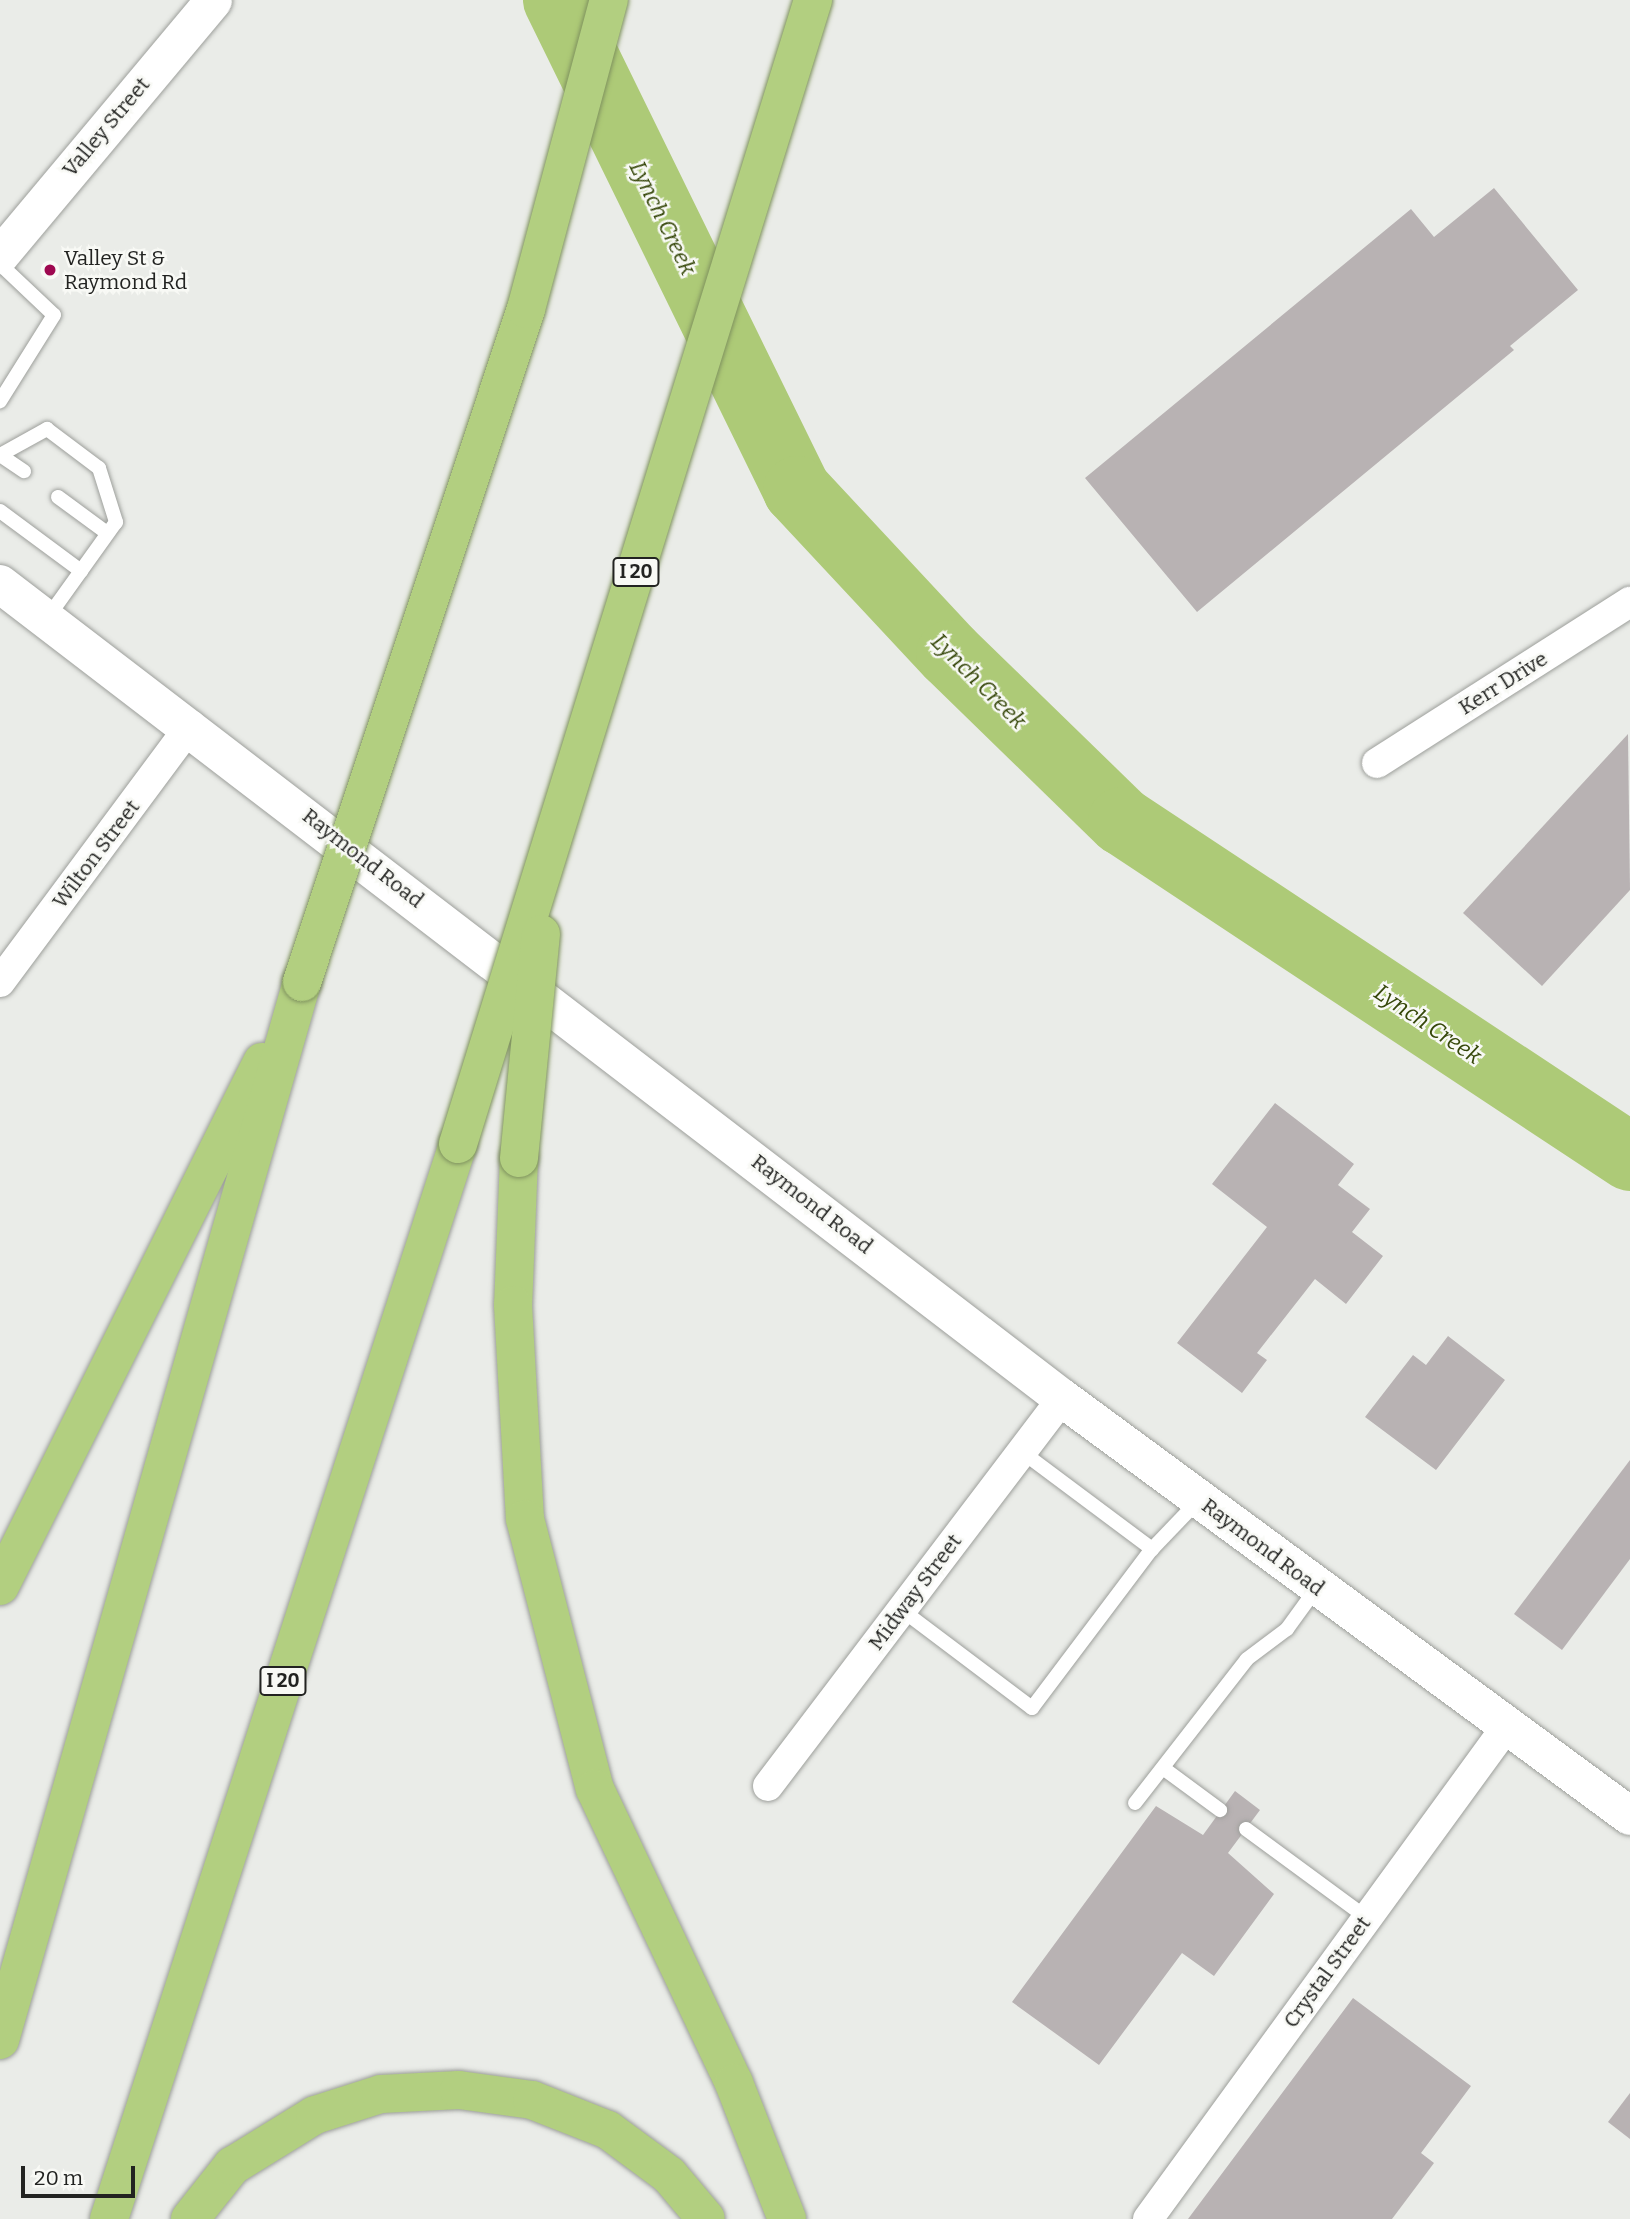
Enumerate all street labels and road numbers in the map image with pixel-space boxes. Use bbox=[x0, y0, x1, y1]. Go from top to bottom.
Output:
street label: Valley Street bbox=[57, 72, 155, 182]
road number: I 20 bbox=[612, 556, 660, 587]
street label: Kerr Drive bbox=[1454, 646, 1552, 720]
street label: Wilton Street bbox=[47, 795, 145, 913]
street label: Raymond Road bbox=[297, 803, 429, 913]
street label: Raymond Road bbox=[746, 1149, 878, 1259]
street label: Raymond Road bbox=[1197, 1493, 1329, 1601]
street label: Midway Street bbox=[863, 1529, 967, 1655]
road number: I 20 bbox=[258, 1666, 308, 1696]
street label: Crystal Street bbox=[1278, 1911, 1376, 2033]

